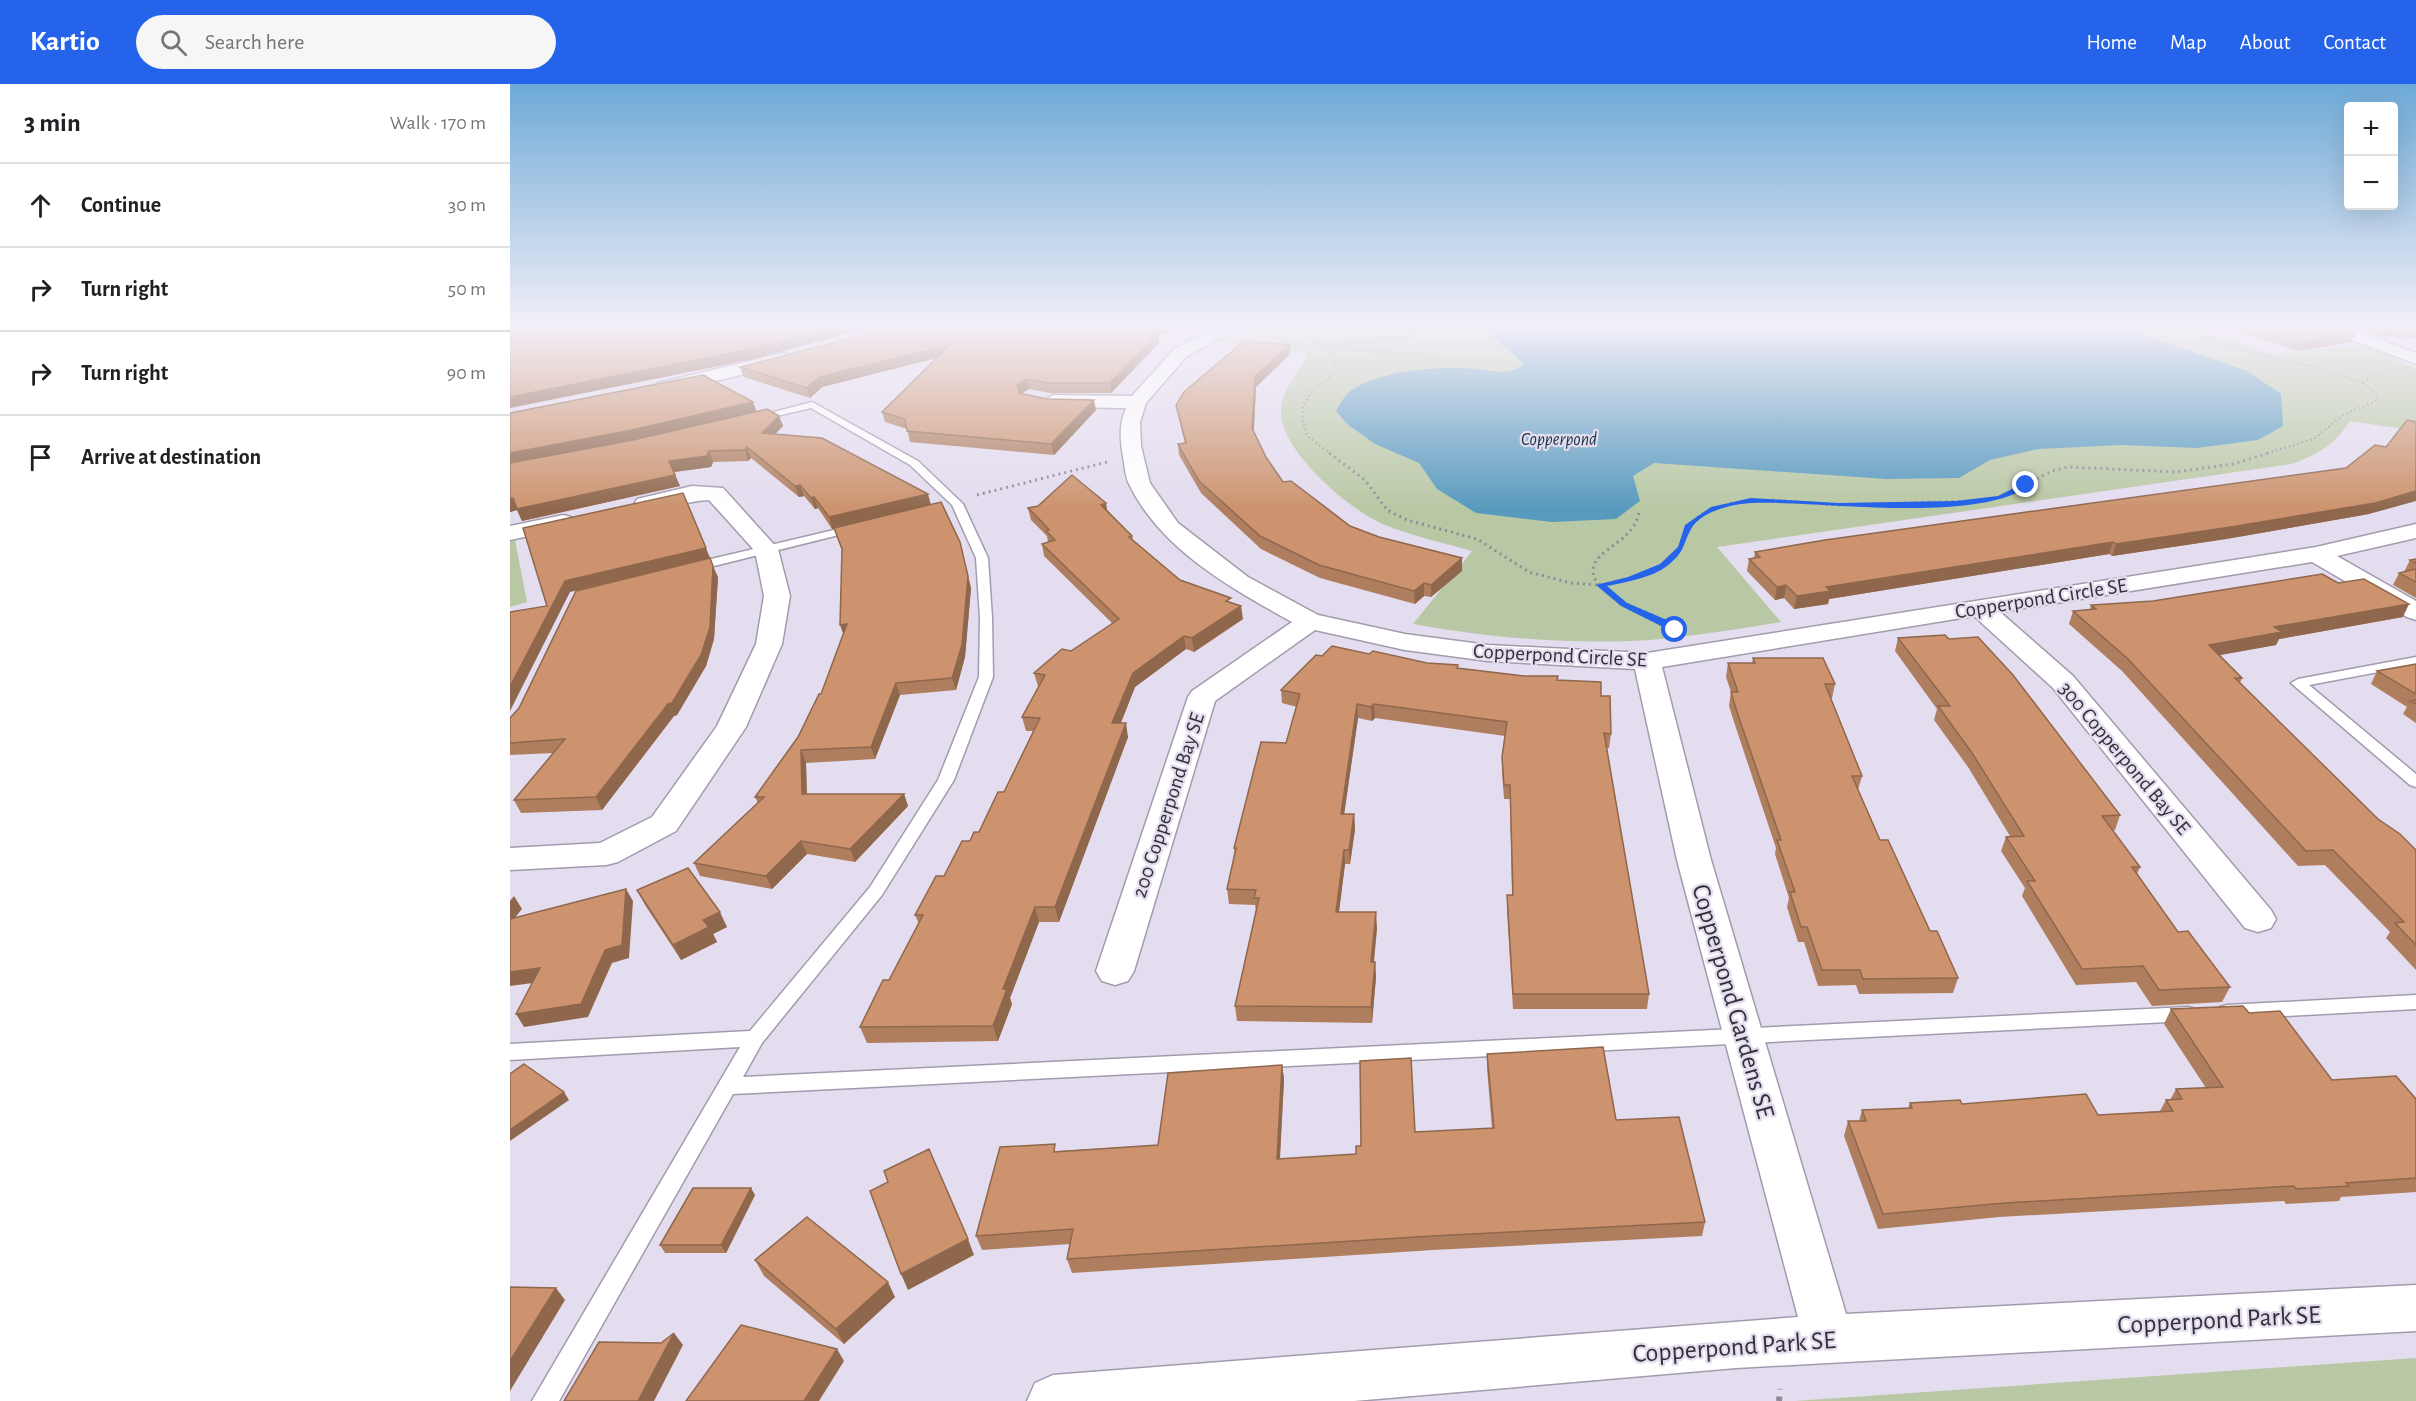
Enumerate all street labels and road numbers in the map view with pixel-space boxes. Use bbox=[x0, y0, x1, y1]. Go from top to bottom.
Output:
street label: Copperpond Circle SE bbox=[1954, 575, 2129, 622]
street label: Copperpond Circle SE bbox=[1473, 640, 1647, 671]
street label: 300 Copperpond Bay SE bbox=[2055, 678, 2194, 839]
street label: 200 Copperpond Bay SE bbox=[1129, 710, 1208, 900]
street label: Copperpond Gardens SE bbox=[1687, 881, 1779, 1121]
street label: Copperpond Park SE bbox=[2117, 1302, 2321, 1338]
street label: Copperpond Park SE bbox=[1632, 1327, 1836, 1367]

